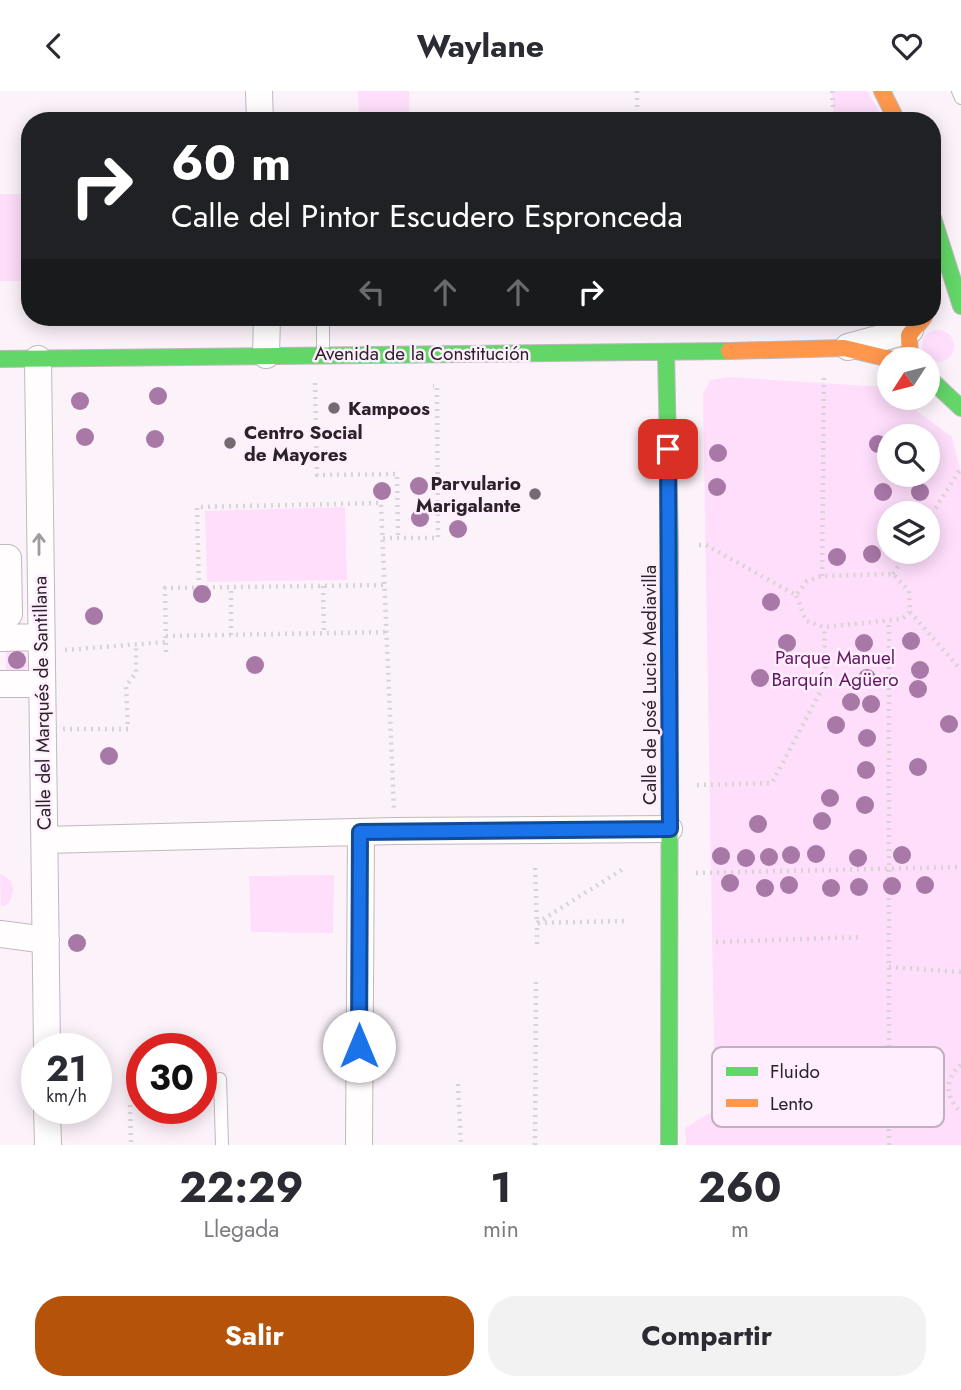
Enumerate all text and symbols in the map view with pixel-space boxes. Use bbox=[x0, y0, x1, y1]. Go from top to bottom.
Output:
text: Waylane bbox=[417, 23, 544, 69]
icon: back bbox=[35, 27, 73, 65]
icon: heart bbox=[888, 27, 926, 65]
text: 60 m bbox=[171, 128, 291, 198]
icon: right bbox=[56, 140, 147, 231]
text: Calle del Pintor Escudero Espronceda bbox=[171, 193, 683, 239]
icon: left bbox=[353, 273, 391, 311]
icon: ahead bbox=[426, 273, 464, 311]
icon: ahead bbox=[499, 273, 537, 311]
icon: right bbox=[572, 273, 610, 311]
street label: Avenida de la Constitución bbox=[315, 340, 530, 367]
north arrow bbox=[877, 347, 940, 409]
map controls bbox=[877, 347, 940, 564]
place label: Kampoos bbox=[348, 395, 430, 422]
marker: Kampoos bbox=[326, 400, 342, 416]
place label: Centro Social de Mayores bbox=[244, 419, 363, 468]
pin bbox=[638, 419, 698, 479]
button: search bbox=[877, 424, 940, 487]
icon: arrive bbox=[649, 430, 687, 468]
marker: Centro Social de Mayores bbox=[222, 435, 238, 451]
place label: Parvulario Marigalante bbox=[416, 470, 521, 519]
marker: Parvulario Marigalante bbox=[527, 486, 543, 502]
button: layers bbox=[877, 501, 940, 564]
one-way arrow bbox=[32, 533, 46, 556]
street label: Calle de José Lucio Mediavilla bbox=[636, 565, 663, 805]
street label: Calle del Marqués de Santillana bbox=[26, 576, 58, 830]
park label: Parque Manuel Barquín Agüero bbox=[771, 644, 899, 693]
position arrow bbox=[322, 1009, 396, 1083]
speed limit sign: 30 bbox=[126, 1033, 217, 1124]
text: 21 bbox=[46, 1044, 87, 1094]
legend bbox=[712, 1047, 944, 1127]
text: Fluido bbox=[770, 1058, 820, 1085]
text: km/h bbox=[46, 1083, 87, 1109]
text: Lento bbox=[770, 1090, 813, 1117]
text: 22:29 bbox=[179, 1157, 304, 1218]
text: 1 bbox=[490, 1157, 512, 1218]
text: 260 bbox=[698, 1157, 782, 1218]
text: Llegada bbox=[204, 1212, 279, 1246]
text: min bbox=[483, 1212, 519, 1246]
text: m bbox=[731, 1212, 749, 1246]
button: Salir bbox=[35, 1296, 474, 1376]
button: Compartir bbox=[488, 1296, 926, 1376]

